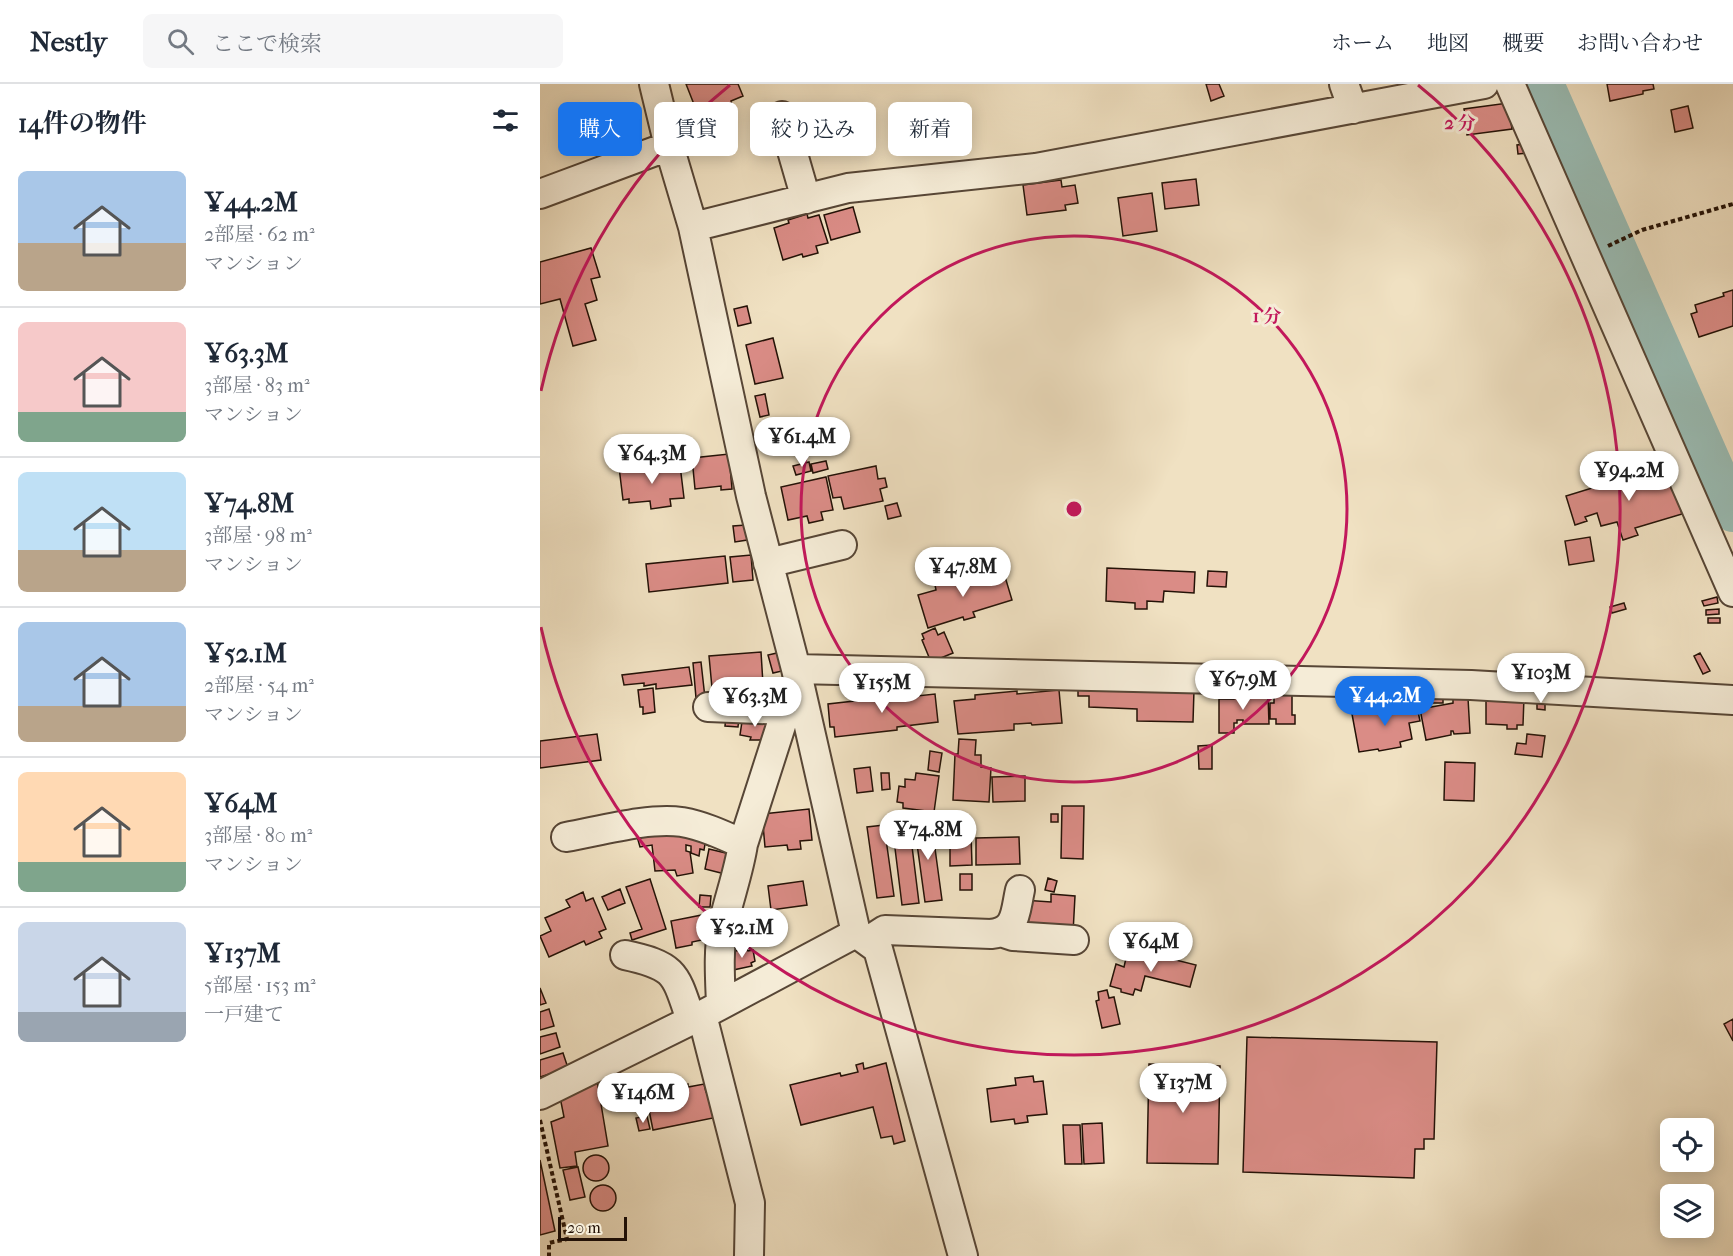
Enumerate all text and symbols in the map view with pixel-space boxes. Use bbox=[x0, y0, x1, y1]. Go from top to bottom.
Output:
search box bbox=[143, 14, 563, 68]
text: Nestly bbox=[30, 25, 107, 58]
icon: search bbox=[164, 25, 197, 58]
text: ここで検索 bbox=[212, 31, 322, 57]
text: ホーム bbox=[1331, 31, 1394, 55]
text: 地図 bbox=[1427, 31, 1469, 55]
text: 概要 bbox=[1502, 31, 1544, 55]
text: お問い合わせ bbox=[1577, 31, 1703, 55]
chip: 購入 bbox=[558, 102, 642, 156]
chip: 賃貸 bbox=[654, 102, 738, 156]
chip: 絞り込み bbox=[750, 102, 876, 156]
chip: 新着 bbox=[888, 102, 972, 156]
icon: filters bbox=[489, 104, 522, 137]
text: 14件の物件 bbox=[18, 108, 147, 139]
text: 2 分 bbox=[1444, 113, 1476, 134]
text: ¥44.2M bbox=[204, 187, 298, 218]
icon: home bbox=[66, 195, 138, 267]
text: 2部屋 · 62 m² bbox=[204, 223, 315, 246]
text: マンション bbox=[204, 252, 303, 275]
text: 1 分 bbox=[1253, 306, 1281, 327]
text: ¥63.3M bbox=[204, 338, 288, 369]
icon: home bbox=[66, 346, 138, 418]
text: 3部屋 · 83 m² bbox=[204, 374, 310, 397]
text: マンション bbox=[204, 403, 303, 426]
pin: ¥61.4M bbox=[753, 417, 851, 468]
text: ¥61.4M bbox=[768, 425, 836, 448]
pin: ¥64.3M bbox=[603, 434, 701, 485]
text: ¥64.3M bbox=[618, 442, 687, 465]
pin: ¥94.2M bbox=[1580, 451, 1678, 502]
text: ¥94.2M bbox=[1594, 459, 1664, 482]
text: ¥74.8M bbox=[204, 488, 294, 519]
icon: home bbox=[66, 496, 138, 568]
centre of rings bbox=[1064, 499, 1084, 519]
text: 3部屋 · 98 m² bbox=[204, 524, 312, 547]
pin: ¥47.8M bbox=[914, 547, 1012, 598]
text: マンション bbox=[204, 553, 303, 576]
text: ¥47.8M bbox=[929, 555, 997, 578]
text: ¥52.1M bbox=[204, 638, 287, 669]
icon: home bbox=[66, 646, 138, 718]
pin: ¥103M bbox=[1499, 653, 1583, 704]
pin: ¥67.9M bbox=[1194, 660, 1292, 711]
text: ¥103M bbox=[1511, 661, 1571, 684]
pin: ¥155M bbox=[840, 663, 924, 714]
text: ¥67.9M bbox=[1209, 668, 1277, 691]
text: ¥155M bbox=[853, 671, 911, 694]
text: 2部屋 · 54 m² bbox=[204, 674, 314, 697]
pin: ¥44.2M bbox=[1336, 676, 1434, 727]
pin: ¥63.3M bbox=[706, 677, 804, 728]
text: ¥44.2M bbox=[1349, 684, 1421, 707]
text: ¥63.3M bbox=[723, 685, 787, 708]
text: マンション bbox=[204, 703, 303, 726]
text: ¥64M bbox=[204, 788, 277, 819]
icon: home bbox=[66, 796, 138, 868]
pin: ¥74.8M bbox=[879, 810, 977, 861]
text: ¥74.8M bbox=[893, 818, 963, 841]
text: 3部屋 · 80 m² bbox=[204, 824, 312, 847]
text: マンション bbox=[204, 853, 303, 876]
pin: ¥52.1M bbox=[693, 908, 791, 959]
text: ¥52.1M bbox=[710, 916, 774, 939]
pin: ¥64M bbox=[1115, 922, 1187, 973]
text: ¥64M bbox=[1123, 930, 1179, 953]
text: ¥137M bbox=[204, 938, 281, 969]
icon: home bbox=[66, 946, 138, 1018]
text: 5部屋 · 153 m² bbox=[204, 974, 316, 997]
text: 一戸建て bbox=[204, 1003, 284, 1026]
pin: ¥137M bbox=[1141, 1063, 1225, 1114]
text: ¥137M bbox=[1154, 1071, 1212, 1094]
pin: ¥146M bbox=[601, 1073, 685, 1124]
text: ¥146M bbox=[611, 1081, 675, 1104]
map controls bbox=[1660, 1118, 1714, 1238]
button: locate bbox=[1660, 1118, 1714, 1172]
button: layers bbox=[1660, 1184, 1714, 1238]
scale bar bbox=[558, 1214, 627, 1242]
text: 20 m bbox=[567, 1218, 601, 1237]

